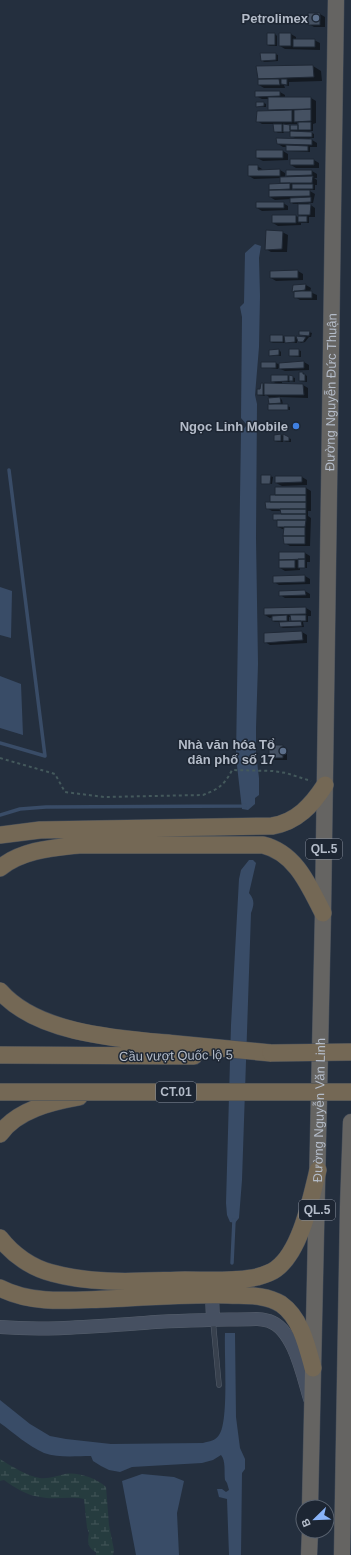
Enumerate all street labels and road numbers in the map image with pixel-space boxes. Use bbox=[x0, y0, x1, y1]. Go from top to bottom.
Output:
street label: Đường Nguyễn Đức Thuận bbox=[322, 313, 340, 471]
road number: QL.5 bbox=[306, 839, 342, 859]
street label: Đường Nguyễn Văn Linh bbox=[310, 1038, 328, 1183]
street label: Cầu vượt Quốc lộ 5 bbox=[119, 1047, 233, 1064]
road number: CT.01 bbox=[156, 1082, 196, 1102]
road number: QL.5 bbox=[299, 1200, 335, 1220]

